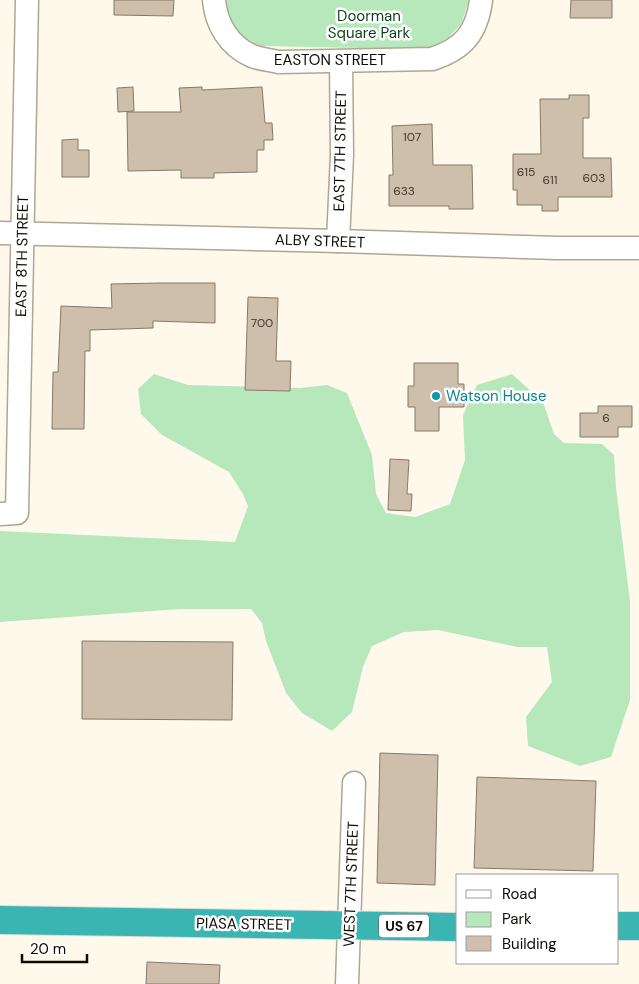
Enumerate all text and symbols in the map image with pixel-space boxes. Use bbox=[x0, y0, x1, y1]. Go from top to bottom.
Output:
park label: Doorman Square Park bbox=[328, 6, 411, 43]
street label: EASTON STREET bbox=[274, 50, 386, 70]
street label: EAST 7TH STREET bbox=[329, 90, 351, 212]
house number: 107 bbox=[403, 129, 421, 145]
house number: 615 bbox=[517, 164, 535, 180]
house number: 603 bbox=[583, 170, 605, 186]
house number: 611 bbox=[542, 172, 558, 188]
house number: 633 bbox=[393, 183, 415, 199]
street label: EAST 8TH STREET bbox=[11, 195, 33, 317]
street label: ALBY STREET bbox=[275, 229, 365, 253]
house number: 700 bbox=[251, 315, 273, 331]
place label: Watson House bbox=[446, 386, 546, 406]
marker: Watson House bbox=[430, 390, 442, 402]
house number: 6 bbox=[602, 410, 610, 426]
street label: WEST 7TH STREET bbox=[339, 821, 363, 947]
legend bbox=[456, 874, 619, 964]
text: Road bbox=[502, 884, 537, 904]
text: Park bbox=[502, 909, 532, 929]
street label: PIASA STREET bbox=[196, 913, 292, 935]
road number: US 67 bbox=[379, 914, 429, 938]
scale bar bbox=[22, 932, 88, 964]
text: Building bbox=[502, 934, 557, 954]
text: 20 m bbox=[30, 939, 66, 959]

